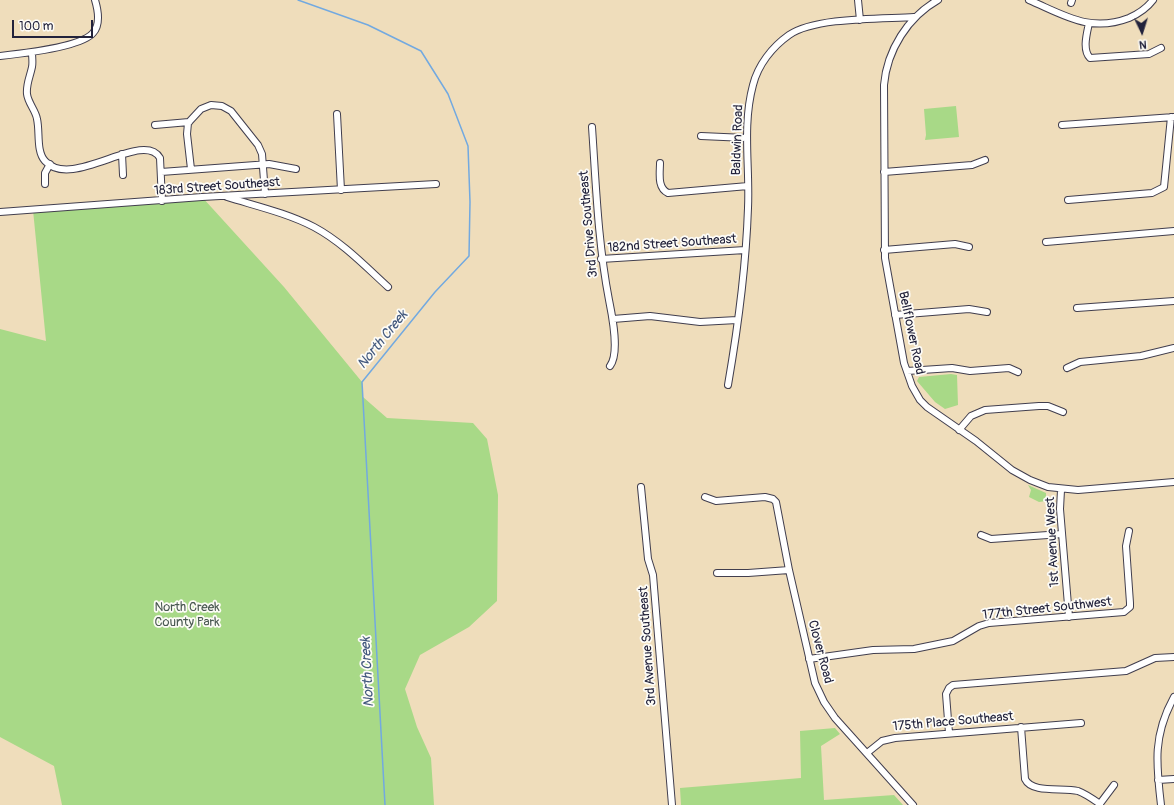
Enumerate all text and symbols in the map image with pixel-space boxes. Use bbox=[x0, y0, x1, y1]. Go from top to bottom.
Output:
scale bar bbox=[14, 12, 95, 38]
north arrow bbox=[1122, 12, 1162, 52]
text: 100 m bbox=[19, 19, 53, 34]
text: N bbox=[1139, 38, 1147, 51]
street label: Baldwin Road bbox=[729, 104, 747, 176]
street label: 3rd Drive Southeast bbox=[577, 170, 601, 278]
street label: 183rd Street Southeast bbox=[153, 175, 281, 199]
street label: 182nd Street Southeast bbox=[607, 232, 737, 256]
street label: Bellflower Road bbox=[895, 290, 927, 376]
water label: North Creek bbox=[354, 307, 412, 373]
street label: 1st Avenue West bbox=[1043, 497, 1063, 587]
street label: 3rd Avenue Southeast bbox=[636, 586, 660, 706]
street label: 177th Street Southwest bbox=[982, 594, 1112, 624]
park label: North Creek County Park bbox=[154, 600, 220, 631]
street label: Clover Road bbox=[804, 619, 836, 685]
water label: North Creek bbox=[358, 636, 378, 708]
street label: 175th Place Southeast bbox=[892, 709, 1014, 735]

